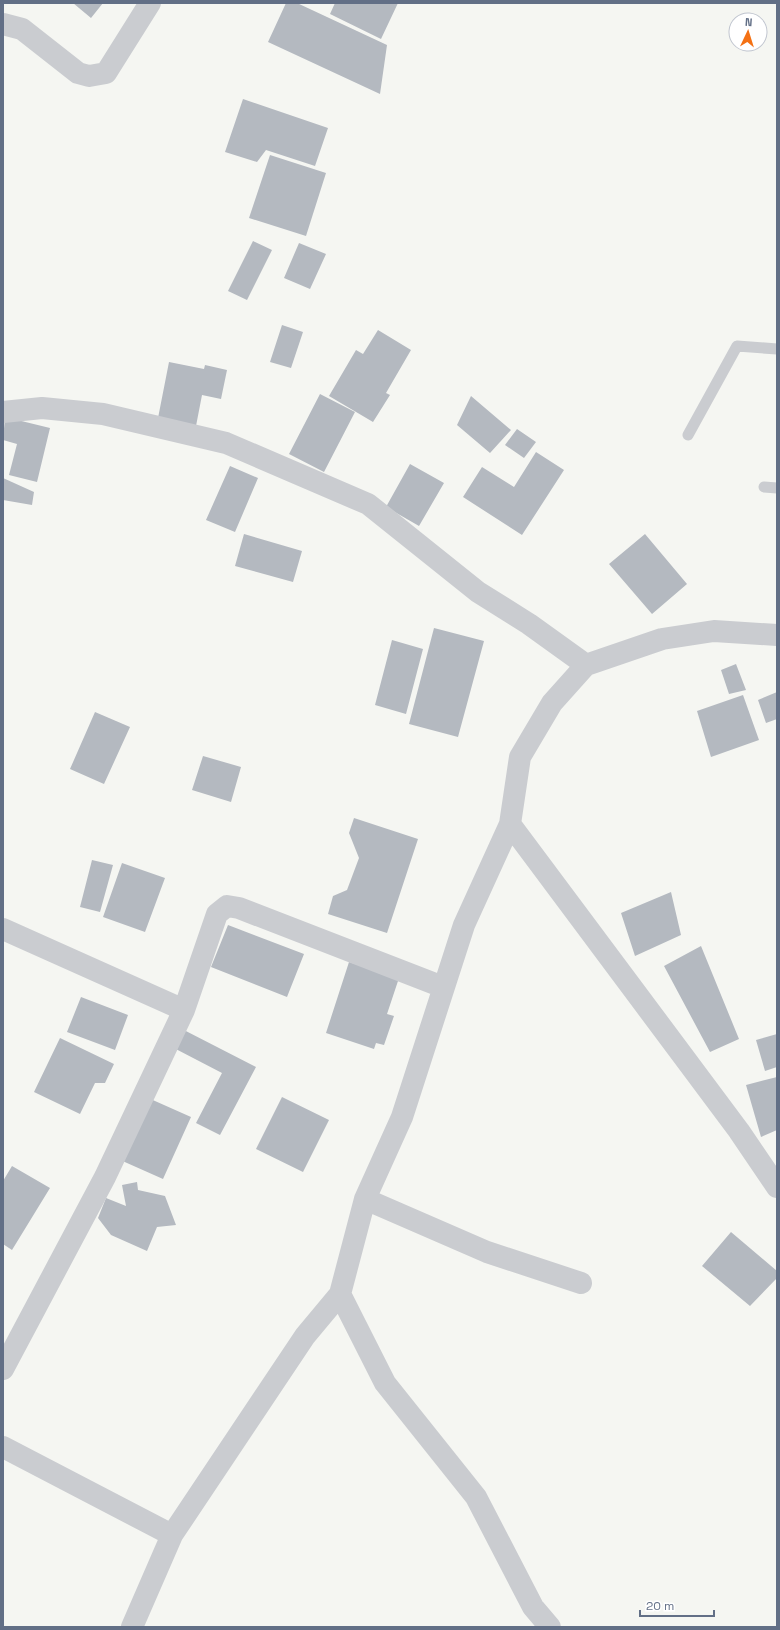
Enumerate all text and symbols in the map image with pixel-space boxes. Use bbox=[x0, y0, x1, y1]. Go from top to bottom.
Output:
north arrow bbox=[728, 12, 768, 52]
text: N bbox=[745, 15, 753, 29]
scale bar bbox=[640, 1592, 714, 1618]
text: 20 m bbox=[646, 1598, 674, 1614]

